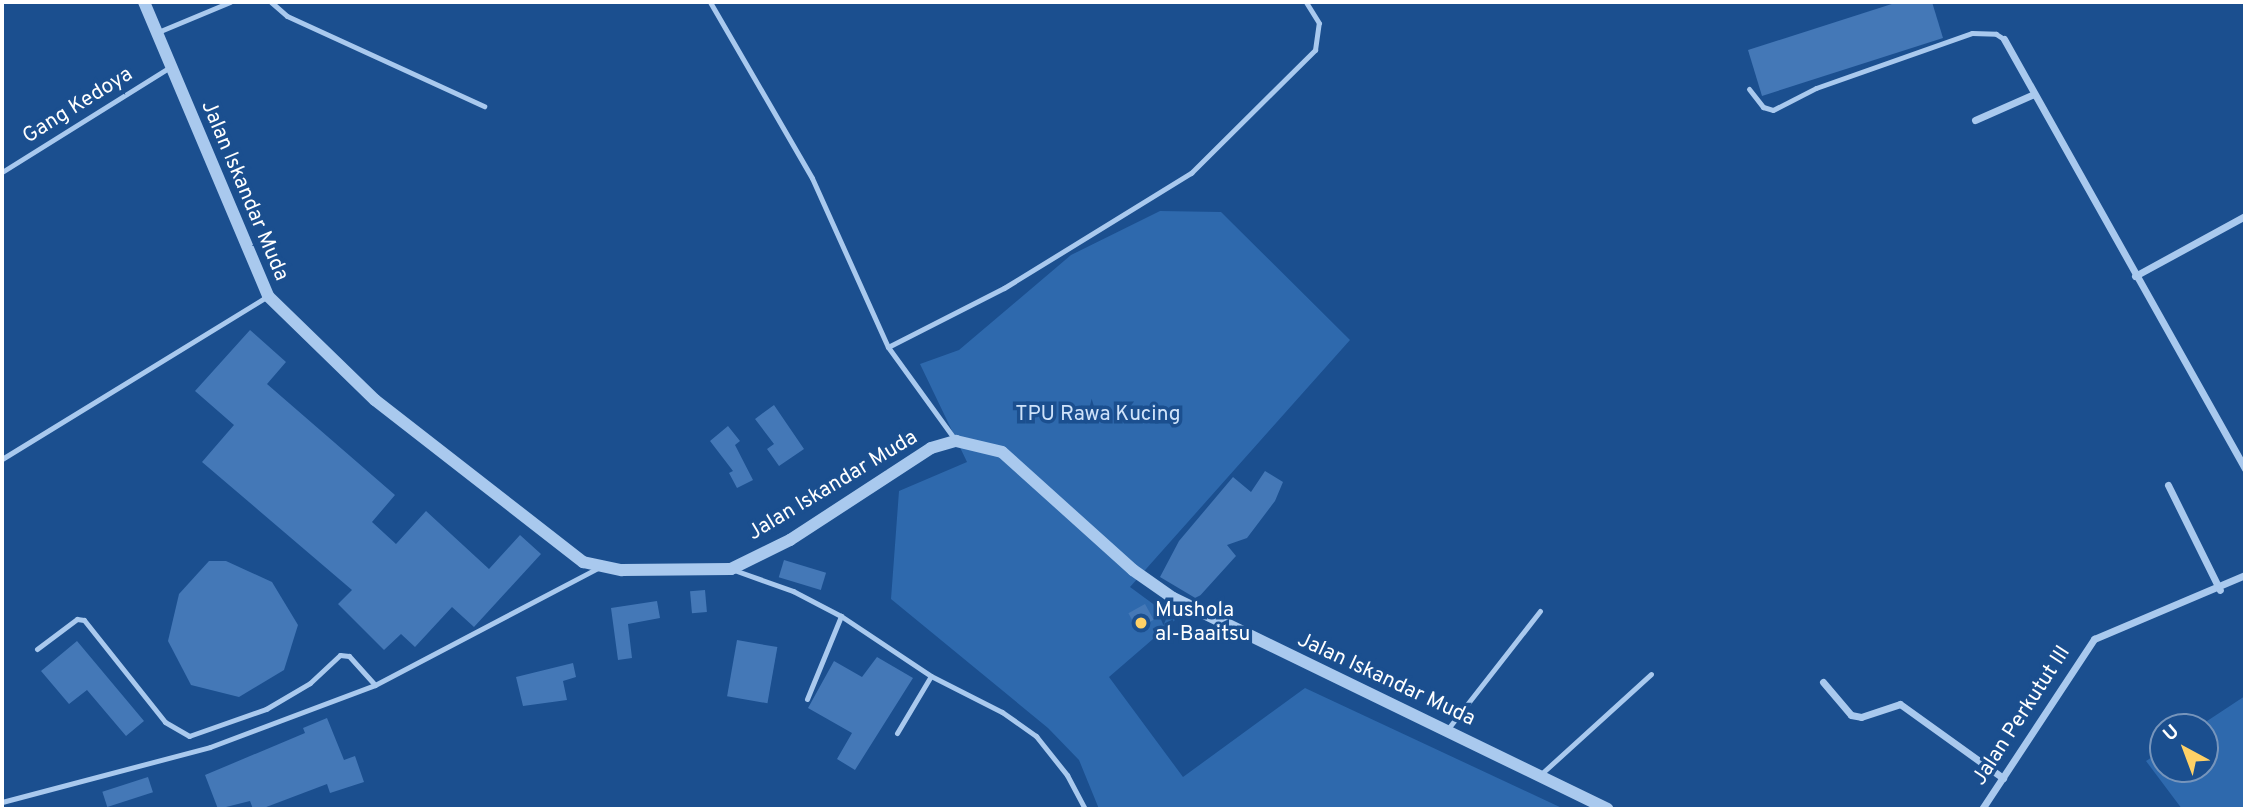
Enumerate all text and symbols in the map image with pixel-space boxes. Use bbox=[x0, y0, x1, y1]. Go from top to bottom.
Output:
street label: Gang Kedoya bbox=[18, 62, 138, 150]
street label: Jalan Iskandar Muda bbox=[195, 97, 293, 285]
park label: TPU Rawa Kucing bbox=[1015, 402, 1181, 428]
street label: Jalan Iskandar Muda bbox=[744, 425, 922, 547]
place label: Mushola al-Baaitsu bbox=[1155, 598, 1250, 648]
marker: Mushola al-Baaitsu bbox=[1133, 615, 1149, 631]
street label: Jalan Iskandar Muda bbox=[1293, 628, 1479, 732]
street label: Jalan Perkutut III bbox=[1967, 641, 2077, 791]
north arrow bbox=[2149, 713, 2219, 783]
text: U bbox=[2159, 720, 2185, 747]

